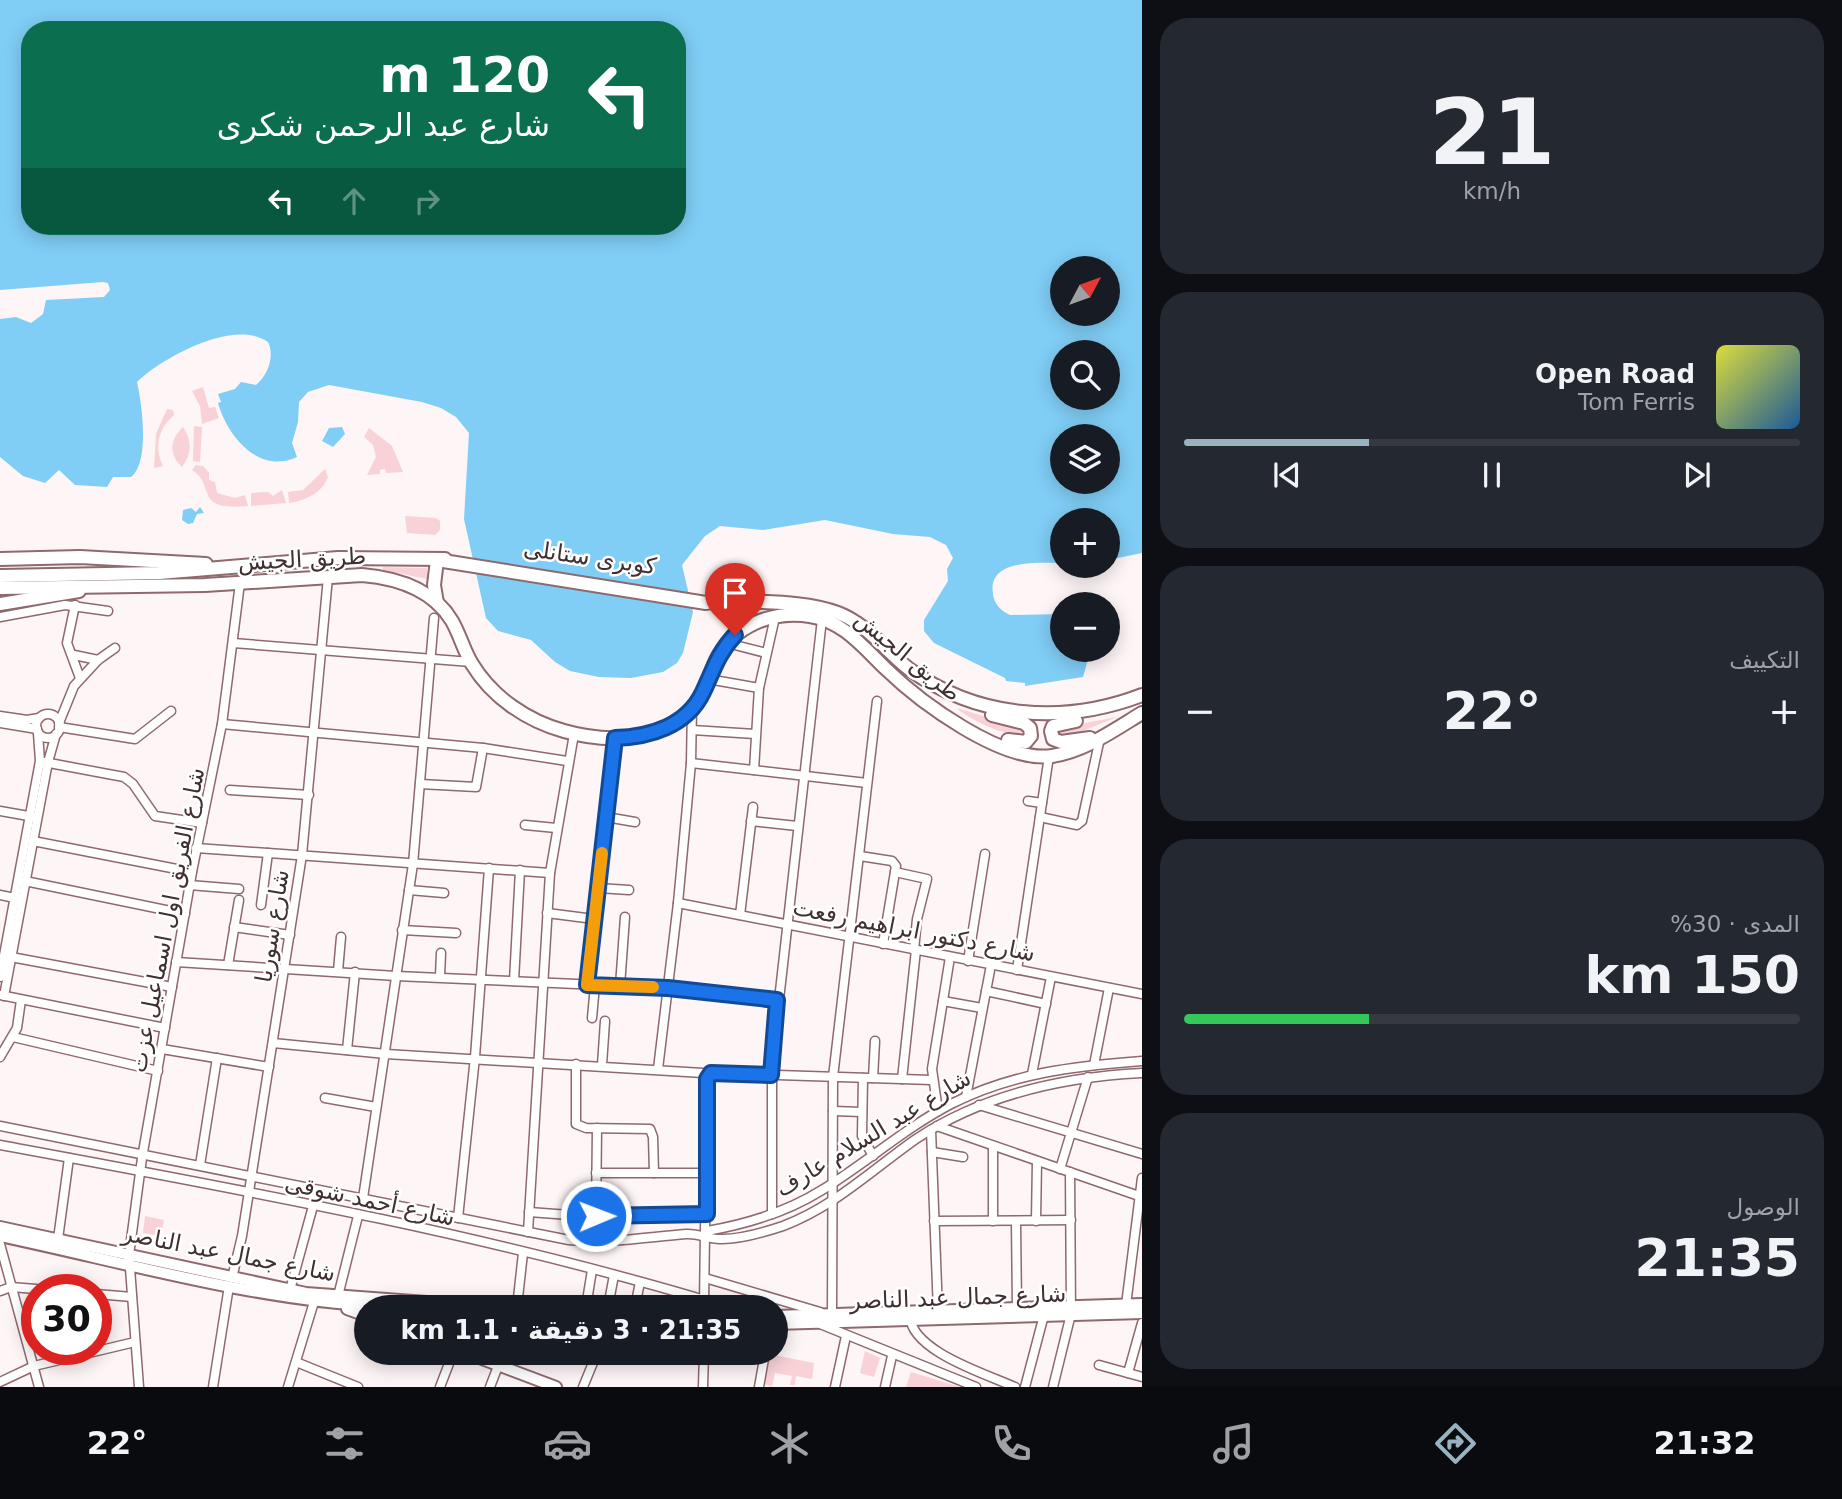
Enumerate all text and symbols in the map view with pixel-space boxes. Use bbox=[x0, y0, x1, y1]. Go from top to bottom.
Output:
text: 120 m bbox=[380, 47, 550, 104]
icon: left bbox=[574, 49, 665, 140]
text: 21 bbox=[1429, 80, 1555, 185]
text: شارع عبد الرحمن شكرى bbox=[217, 106, 550, 144]
text: km/h bbox=[1463, 178, 1521, 204]
icon: left bbox=[262, 182, 300, 220]
icon: ahead bbox=[335, 182, 373, 220]
icon: right bbox=[408, 182, 446, 220]
north arrow bbox=[1050, 256, 1120, 326]
map controls bbox=[1050, 256, 1120, 662]
button: search bbox=[1050, 340, 1120, 410]
text: Open Road bbox=[1535, 359, 1695, 389]
text: Tom Ferris bbox=[1578, 389, 1695, 415]
button: layers bbox=[1050, 424, 1120, 494]
icon: previous bbox=[1268, 456, 1306, 494]
icon: pause bbox=[1473, 456, 1511, 494]
icon: next bbox=[1678, 456, 1716, 494]
button: + bbox=[1050, 508, 1120, 578]
street label: كوبرى ستانلى bbox=[522, 535, 658, 580]
street label: طريق الجيش bbox=[237, 543, 367, 576]
pin bbox=[705, 563, 765, 635]
icon: arrive bbox=[716, 574, 754, 612]
button: − bbox=[1050, 592, 1120, 662]
street label: طريق الجيش bbox=[849, 605, 966, 707]
text: التكييف bbox=[1729, 647, 1800, 673]
text: 22° bbox=[1443, 681, 1541, 741]
text: − bbox=[1184, 689, 1216, 733]
text: + bbox=[1768, 689, 1800, 733]
street label: شارع الفريق اول اسماعيل عزت bbox=[125, 765, 210, 1075]
street label: شارع سوريا bbox=[250, 868, 295, 985]
street label: شارع دكتور ابراهيم رفعت bbox=[790, 894, 1037, 967]
text: المدى · 30% bbox=[1670, 911, 1800, 937]
text: 150 km bbox=[1585, 945, 1800, 1005]
street label: شارع عبد السلام عارف bbox=[771, 1064, 976, 1203]
street label: شارع أحمد شوقى bbox=[282, 1167, 458, 1232]
position arrow bbox=[559, 1179, 633, 1253]
text: الوصول bbox=[1727, 1194, 1800, 1220]
street label: شارع جمال عبد الناصر bbox=[119, 1219, 338, 1287]
text: 21:35 bbox=[1634, 1228, 1800, 1288]
speed limit sign: 30 bbox=[21, 1274, 112, 1365]
street label: شارع جمال عبد الناصر bbox=[848, 1280, 1067, 1315]
text: 21:35 · 3 دقيقة · 1.1 km bbox=[401, 1315, 741, 1345]
icon: filters bbox=[320, 1419, 369, 1468]
icon: car bbox=[543, 1419, 592, 1468]
icon: climate bbox=[765, 1419, 814, 1468]
icon: phone bbox=[987, 1419, 1036, 1468]
icon: music bbox=[1209, 1419, 1258, 1468]
icon: directions bbox=[1431, 1419, 1480, 1468]
text: 22° bbox=[87, 1424, 147, 1462]
text: 21:32 bbox=[1654, 1424, 1755, 1462]

